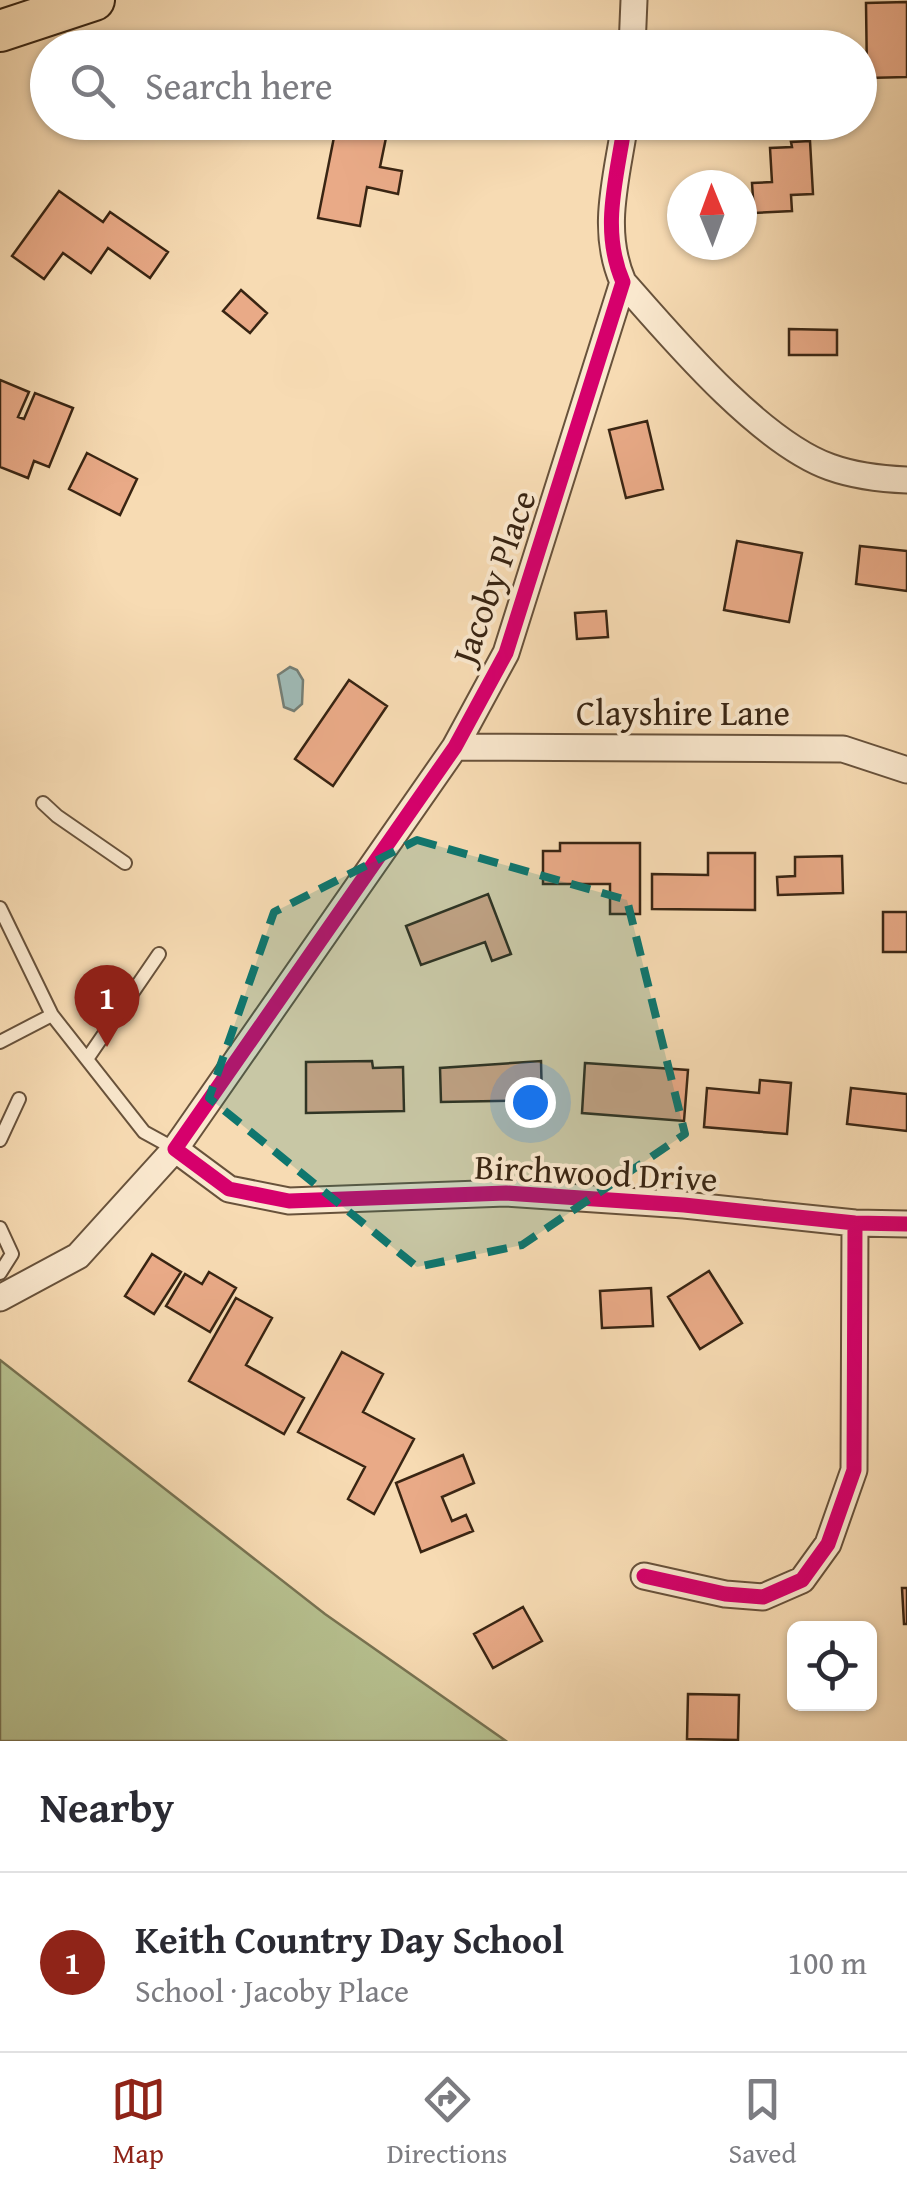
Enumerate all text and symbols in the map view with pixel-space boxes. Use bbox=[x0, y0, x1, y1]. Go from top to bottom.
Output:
search box bbox=[30, 30, 877, 140]
text: Search here bbox=[145, 57, 333, 113]
icon: search bbox=[65, 58, 120, 113]
north arrow bbox=[667, 170, 757, 260]
street label: Jacoby Place bbox=[437, 483, 549, 675]
street label: Clayshire Lane bbox=[576, 687, 790, 738]
pin: 1 bbox=[74, 964, 140, 1047]
your location bbox=[505, 1077, 556, 1128]
street label: Birchwood Drive bbox=[473, 1141, 719, 1204]
map controls bbox=[787, 1621, 877, 1711]
button: locate bbox=[787, 1621, 877, 1711]
text: Nearby bbox=[40, 1776, 174, 1837]
text: Keith Country Day School bbox=[135, 1911, 564, 1967]
text: 1 bbox=[64, 1939, 81, 1986]
text: 100 m bbox=[788, 1939, 867, 1986]
text: School · Jacoby Place bbox=[135, 1967, 409, 2014]
tab: Map bbox=[111, 2072, 166, 2173]
tab: Directions bbox=[387, 2072, 507, 2173]
tab: Saved bbox=[729, 2072, 796, 2173]

